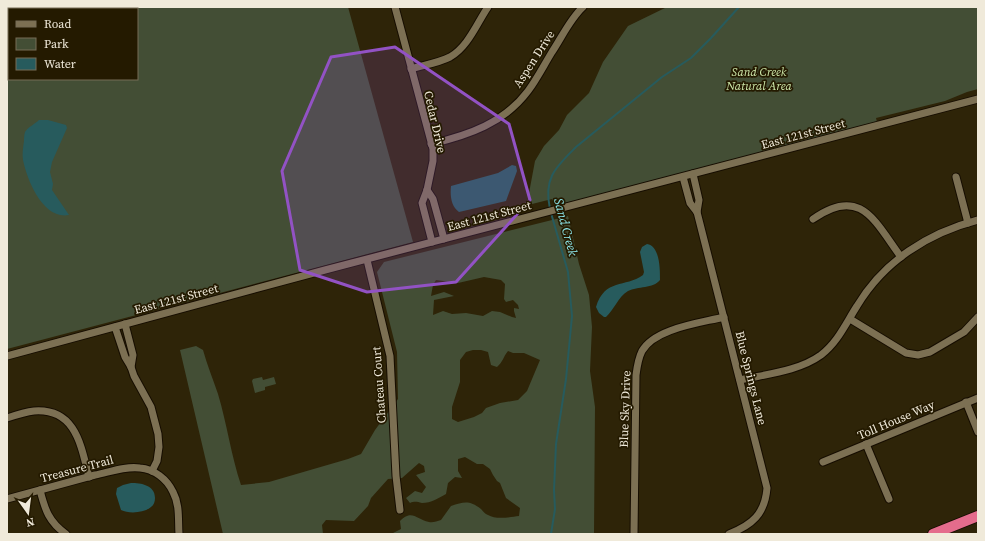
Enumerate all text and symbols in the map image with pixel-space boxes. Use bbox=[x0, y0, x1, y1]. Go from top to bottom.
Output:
legend bbox=[8, 8, 138, 80]
text: Road bbox=[44, 16, 71, 32]
street label: Aspen Drive bbox=[510, 27, 558, 91]
text: Park bbox=[44, 36, 69, 52]
text: Water bbox=[44, 56, 76, 72]
park label: Sand Creek Natural Area bbox=[725, 64, 793, 94]
street label: Cedar Drive bbox=[420, 89, 450, 155]
street label: East 121st Street bbox=[759, 115, 847, 153]
water label: Sand Creek bbox=[550, 196, 582, 259]
street label: East 121st Street bbox=[445, 197, 533, 235]
street label: East 121st Street bbox=[132, 280, 220, 318]
street label: Blue Springs Lane bbox=[732, 329, 770, 427]
street label: Chateau Court bbox=[368, 346, 390, 424]
street label: Blue Sky Drive bbox=[616, 370, 634, 448]
street label: Toll House Way bbox=[855, 396, 938, 443]
street label: Treasure Trail bbox=[39, 451, 116, 486]
north arrow bbox=[8, 493, 48, 533]
text: N bbox=[25, 514, 36, 530]

